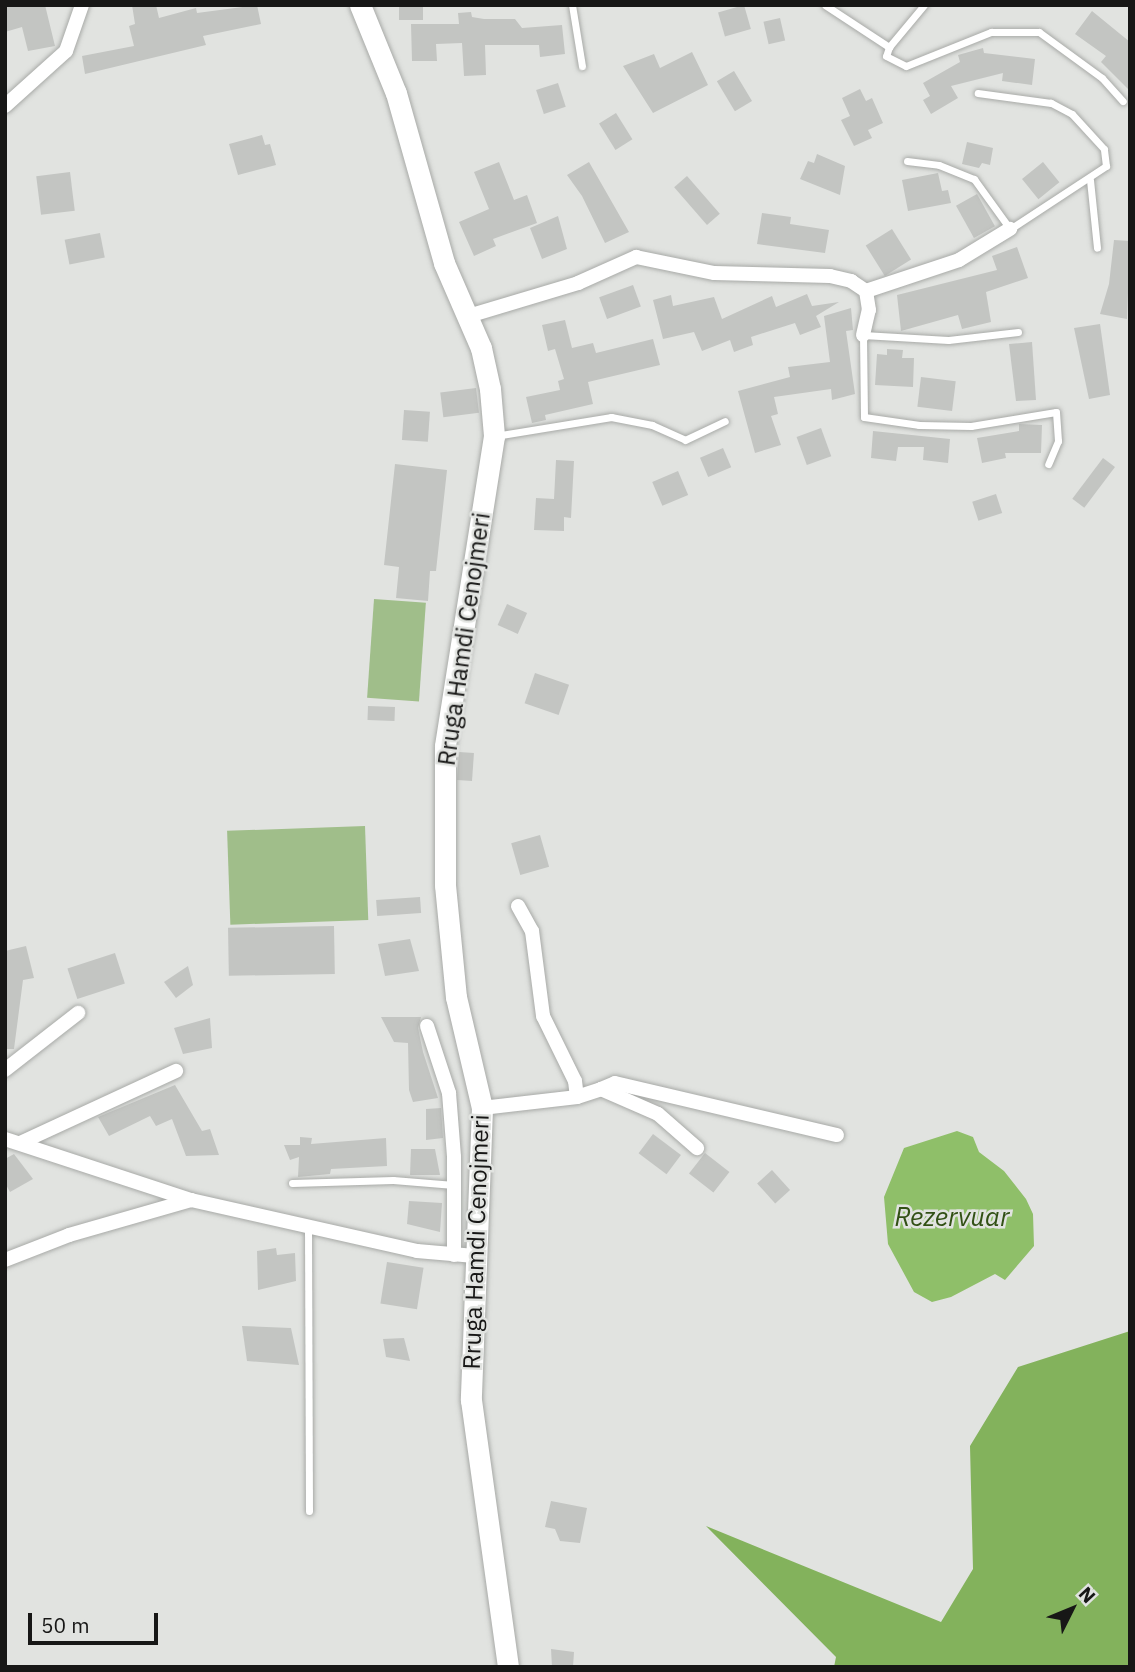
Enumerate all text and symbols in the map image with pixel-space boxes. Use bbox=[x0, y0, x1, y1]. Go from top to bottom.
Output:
street label: Rruga Hamdi Cenojmeri bbox=[432, 511, 496, 767]
street label: Rruga Hamdi Cenojmeri bbox=[457, 1114, 495, 1370]
water label: Rezervuar bbox=[895, 1201, 1009, 1233]
north arrow bbox=[1037, 1574, 1107, 1644]
text: N bbox=[1074, 1581, 1101, 1608]
scale bar bbox=[32, 1598, 161, 1642]
text: 50 m bbox=[41, 1611, 90, 1639]

